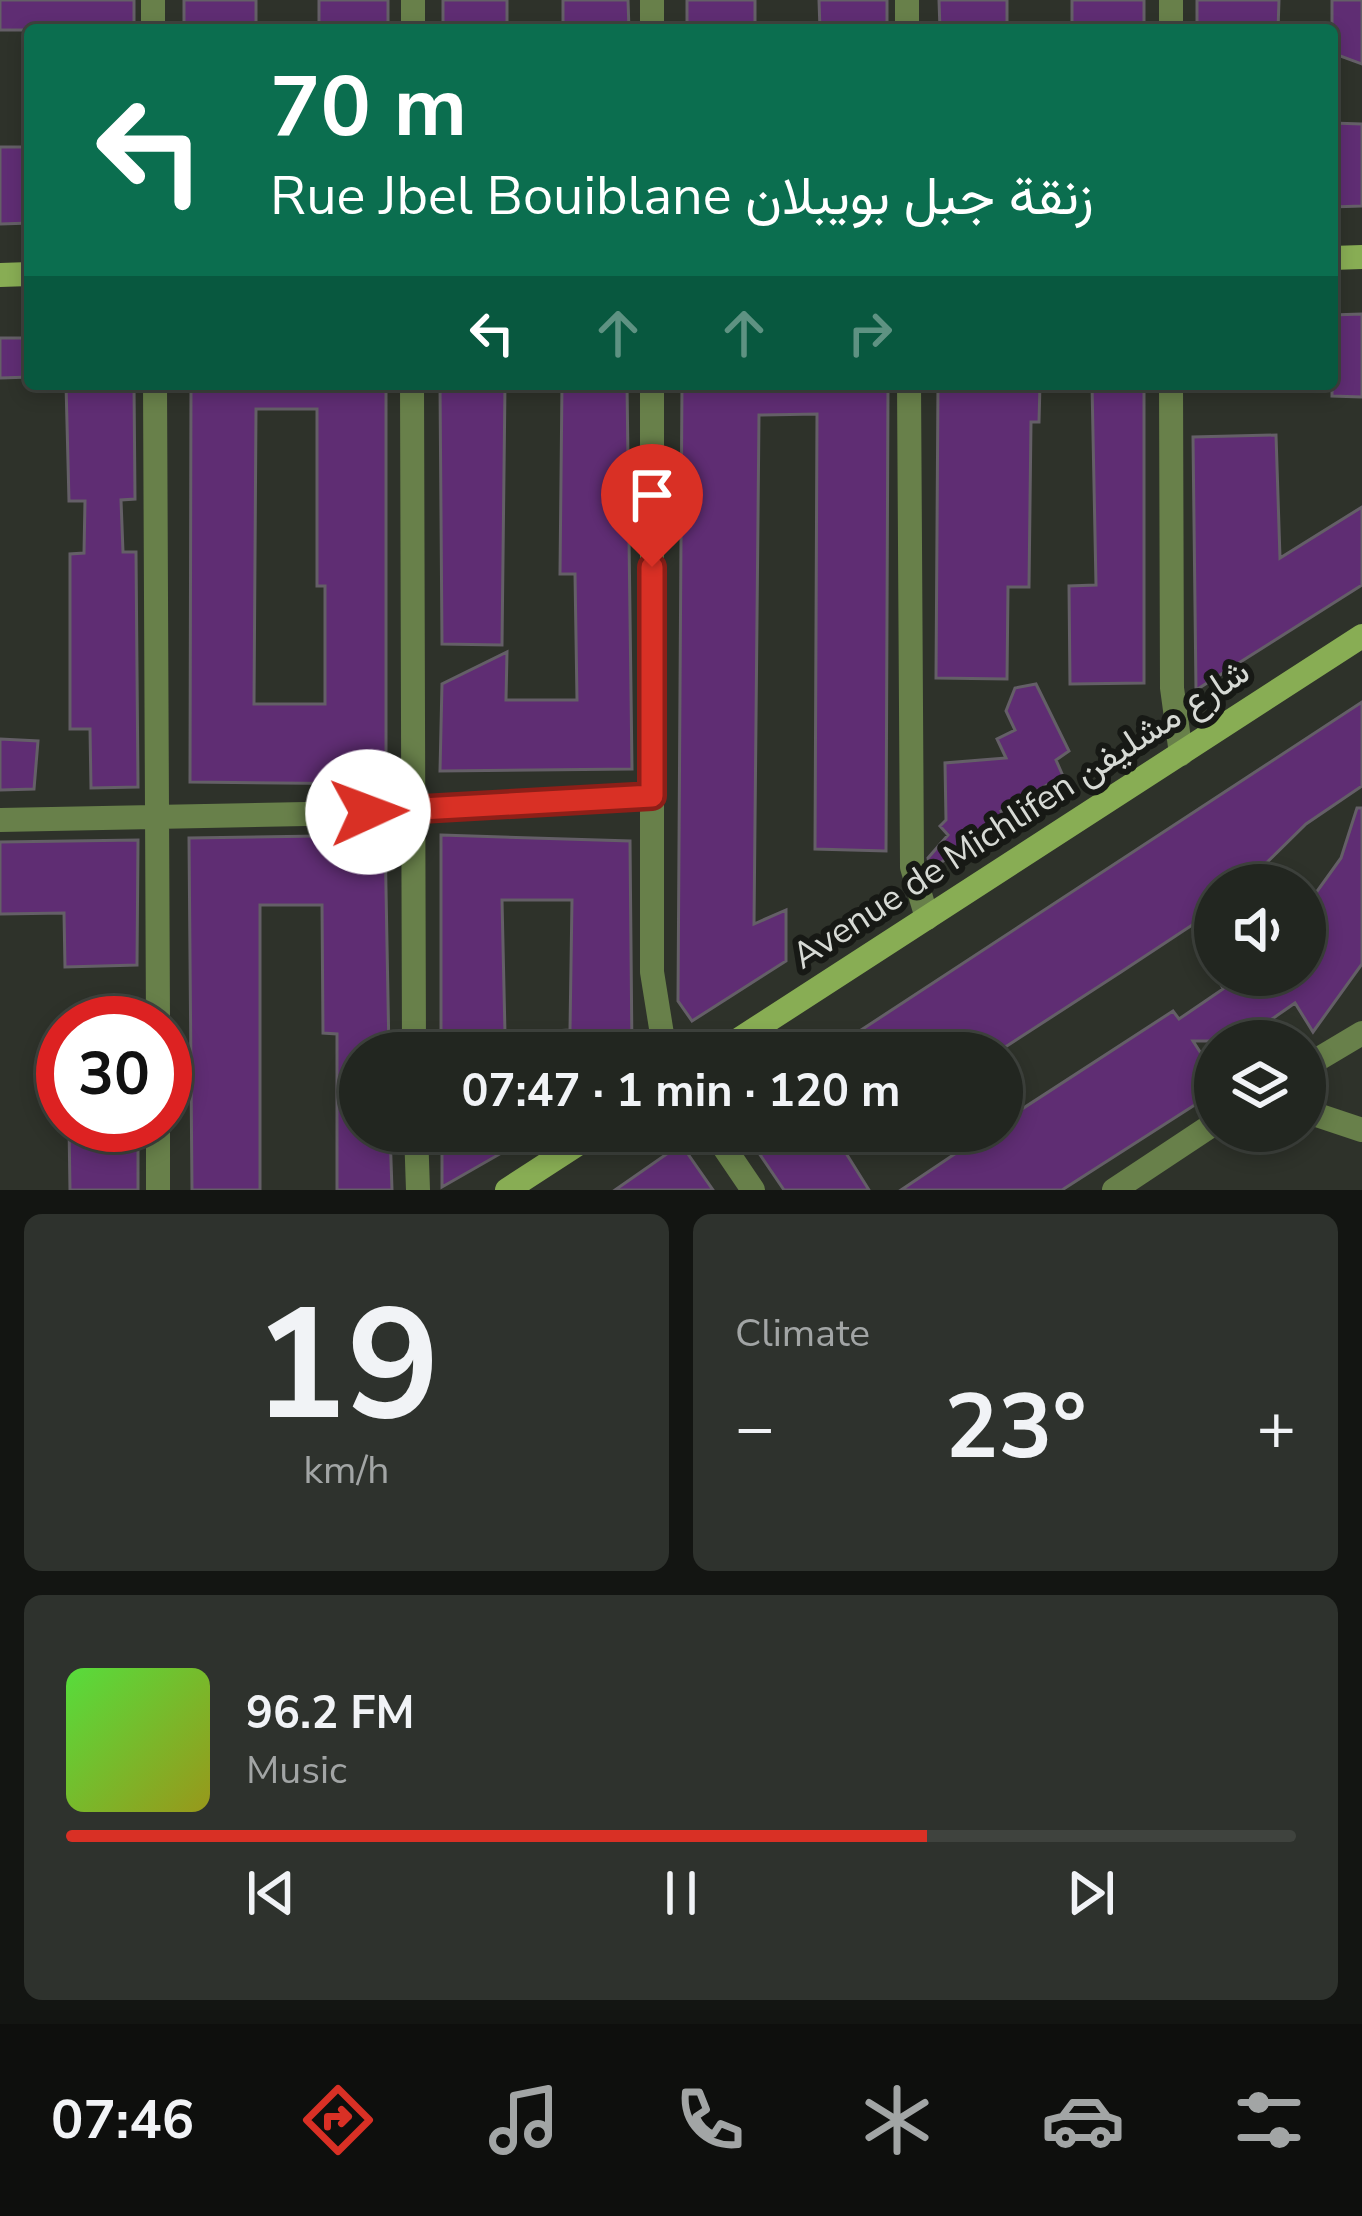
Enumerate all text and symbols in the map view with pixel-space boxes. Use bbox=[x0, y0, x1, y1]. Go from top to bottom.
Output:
text: 70 m bbox=[270, 50, 467, 165]
icon: left bbox=[72, 72, 228, 228]
text: Rue Jbel Bouiblane زنقة جبل بويبلان bbox=[270, 159, 1094, 233]
icon: left bbox=[459, 300, 525, 366]
icon: ahead bbox=[585, 300, 651, 366]
icon: ahead bbox=[711, 300, 777, 366]
icon: right bbox=[837, 300, 903, 366]
pin bbox=[601, 444, 703, 567]
icon: arrive bbox=[619, 462, 685, 528]
street label: Avenue de Michlifen شارع مشليفن bbox=[783, 647, 1259, 981]
position arrow bbox=[305, 749, 431, 875]
map controls bbox=[1194, 864, 1326, 1152]
button: sound bbox=[1194, 864, 1326, 996]
speed limit sign: 30 bbox=[36, 996, 192, 1152]
button: layers bbox=[1194, 1020, 1326, 1152]
text: 07:47 · 1 min · 120 m bbox=[461, 1061, 901, 1122]
text: 19 bbox=[253, 1259, 440, 1472]
text: Climate bbox=[735, 1307, 870, 1360]
text: 23° bbox=[944, 1366, 1087, 1489]
text: − bbox=[735, 1383, 775, 1473]
text: + bbox=[1256, 1383, 1296, 1473]
text: km/h bbox=[304, 1444, 389, 1497]
text: 96.2 FM bbox=[246, 1683, 415, 1744]
text: Music bbox=[246, 1744, 347, 1797]
icon: previous bbox=[238, 1860, 304, 1926]
icon: pause bbox=[648, 1860, 714, 1926]
icon: next bbox=[1058, 1860, 1124, 1926]
icon: directions bbox=[296, 2078, 380, 2162]
icon: music bbox=[482, 2078, 566, 2162]
icon: phone bbox=[668, 2078, 752, 2162]
icon: climate bbox=[855, 2078, 939, 2162]
icon: car bbox=[1041, 2078, 1125, 2162]
icon: filters bbox=[1227, 2078, 1311, 2162]
text: 07:46 bbox=[51, 2083, 194, 2157]

